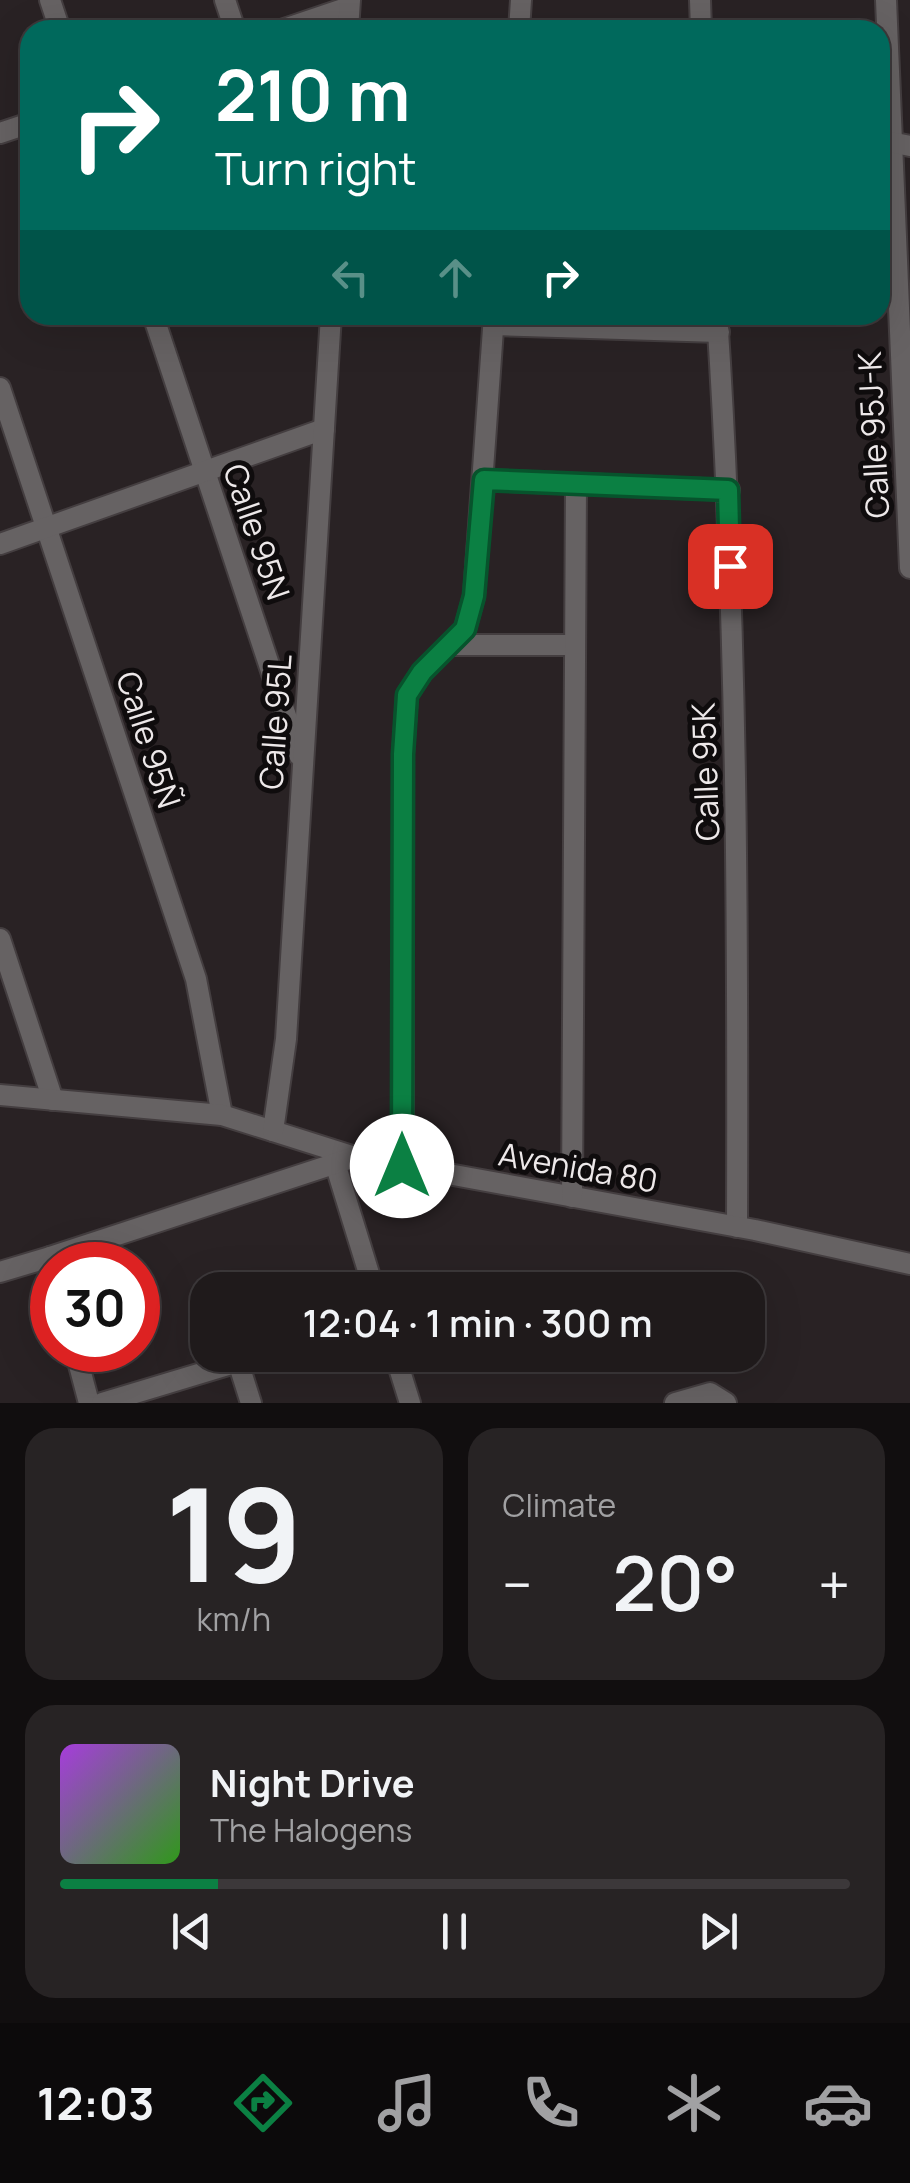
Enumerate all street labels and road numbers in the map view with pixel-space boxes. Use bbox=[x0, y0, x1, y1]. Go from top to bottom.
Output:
street label: Calle 95J-K bbox=[847, 351, 899, 519]
street label: Calle 95N bbox=[213, 458, 301, 605]
street label: Calle 95L bbox=[248, 653, 302, 791]
street label: Calle 95Ñ bbox=[106, 666, 192, 814]
street label: Calle 95K bbox=[681, 702, 729, 842]
street label: Avenida 80 bbox=[495, 1131, 661, 1203]

